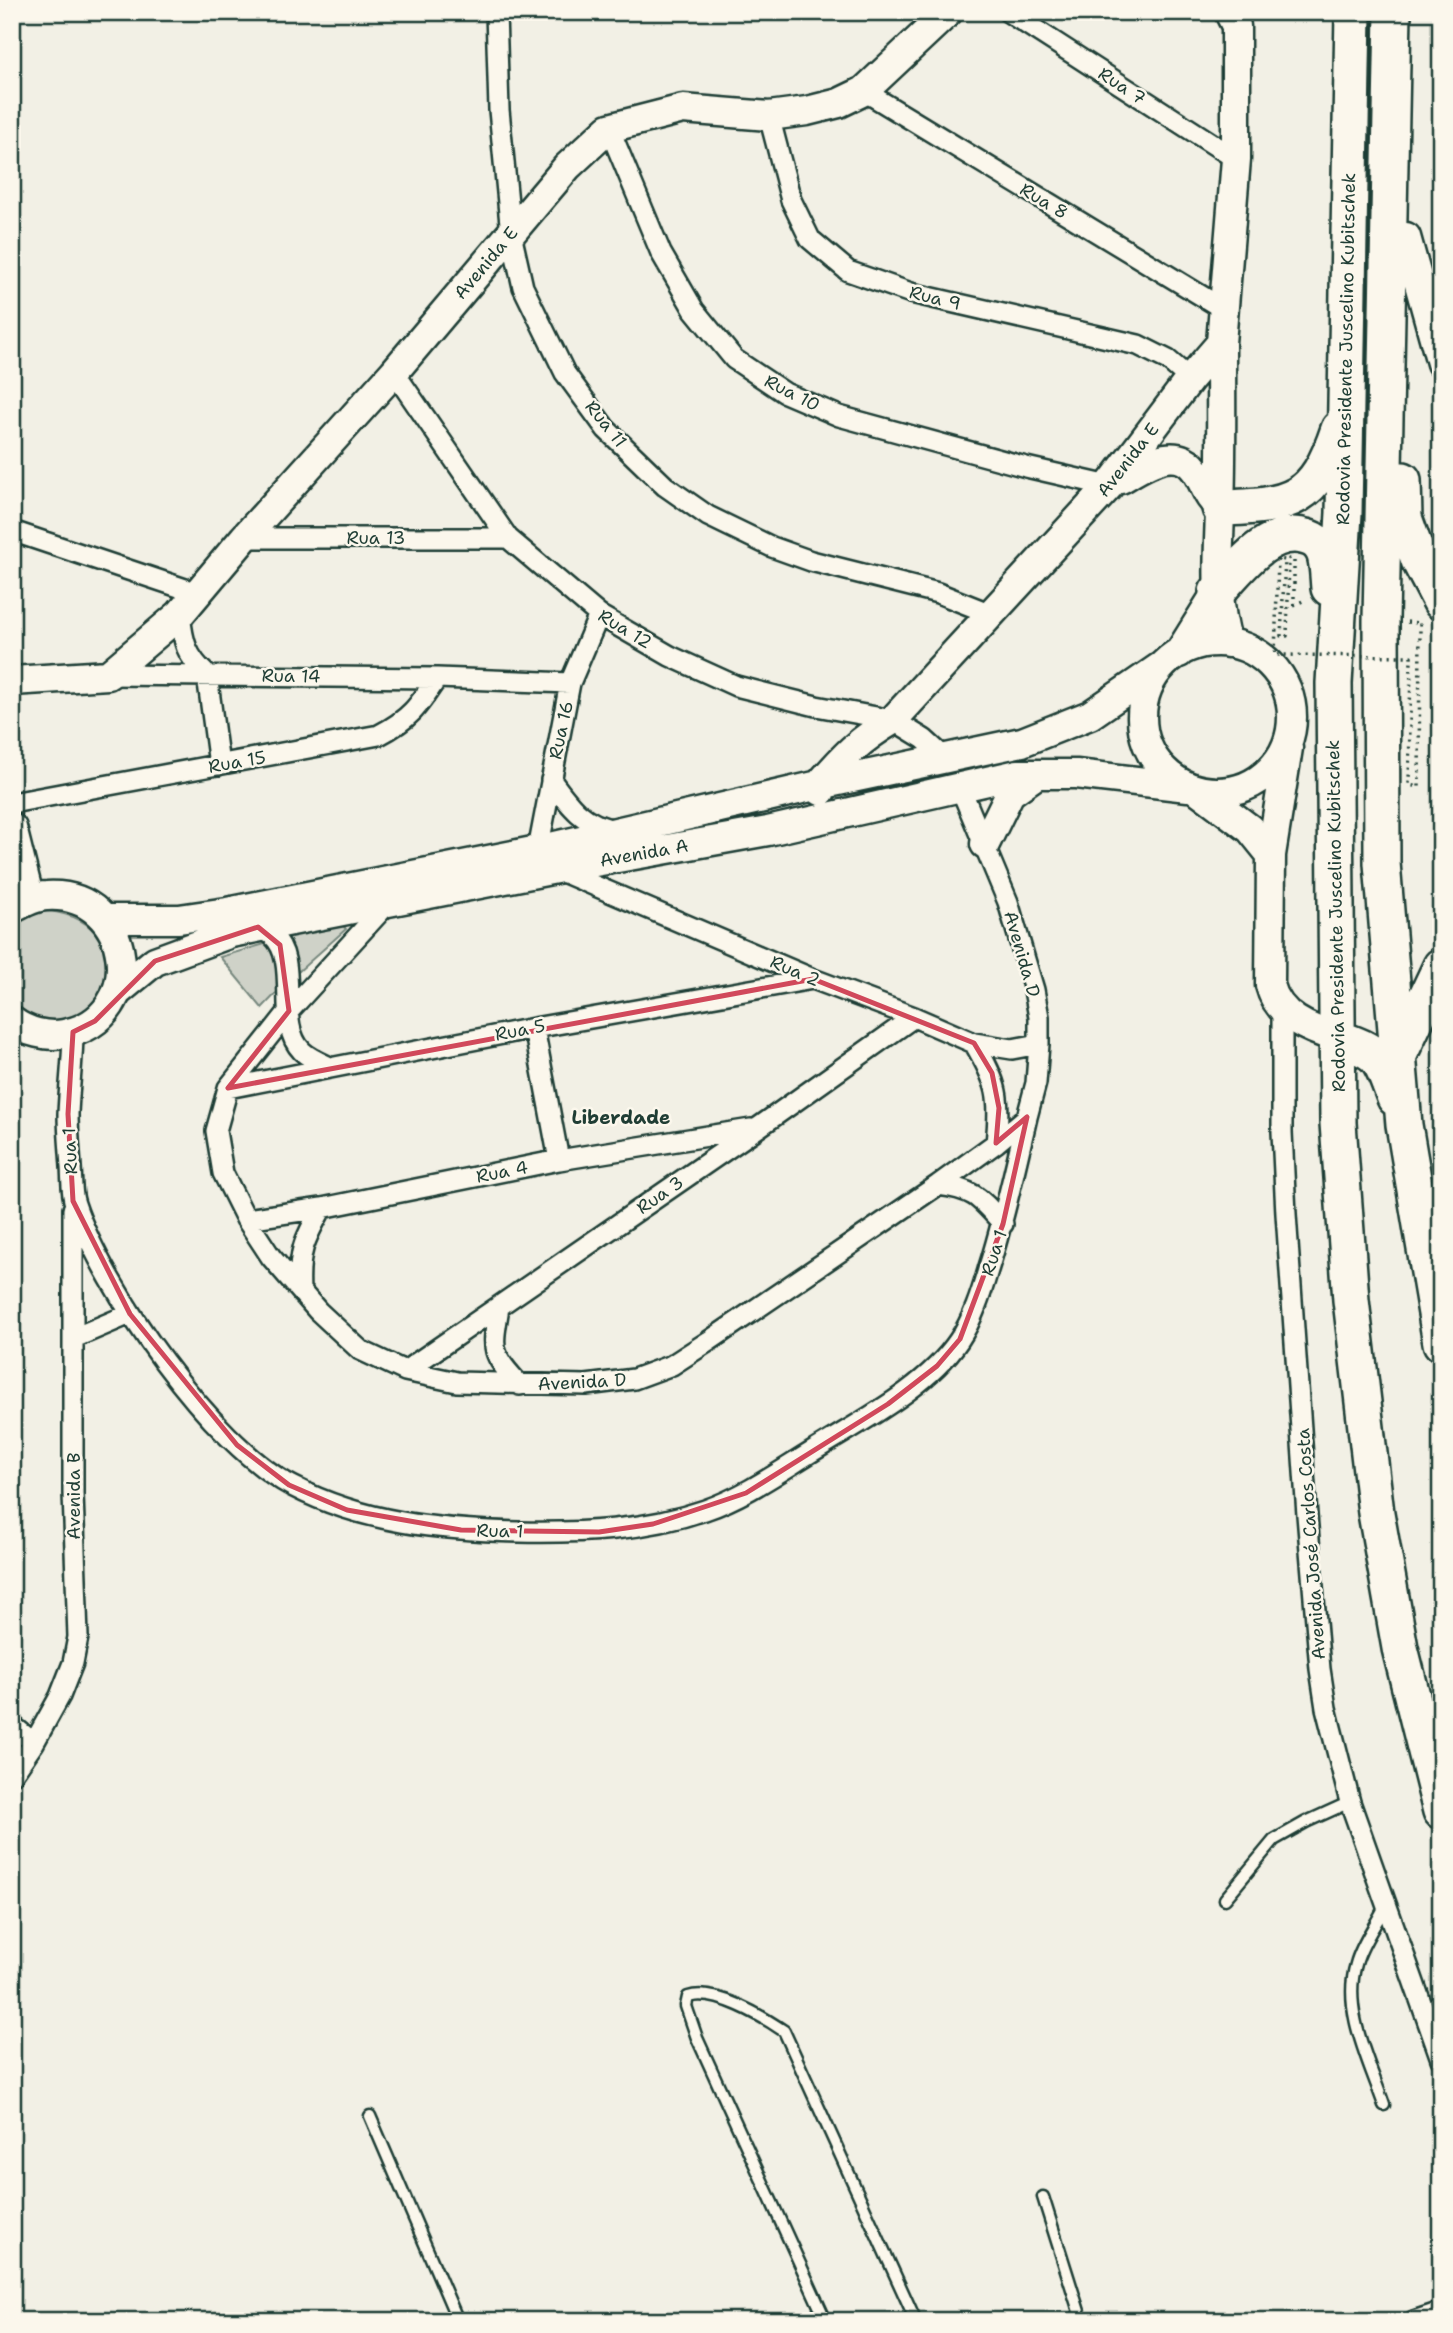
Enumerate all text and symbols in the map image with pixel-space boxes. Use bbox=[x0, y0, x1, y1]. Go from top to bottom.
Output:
street label: Rua 7 bbox=[1094, 62, 1150, 110]
street label: Rodovia Presidente Juscelino Kubitschek bbox=[1331, 173, 1361, 525]
street label: Rua 8 bbox=[1015, 177, 1073, 225]
street label: Avenida E bbox=[449, 222, 523, 304]
street label: Rua 9 bbox=[907, 280, 963, 316]
street label: Rua 10 bbox=[760, 369, 824, 417]
street label: Rua 11 bbox=[580, 395, 632, 453]
street label: Avenida E bbox=[1091, 418, 1165, 502]
street label: Rua 13 bbox=[347, 526, 405, 550]
street label: Rua 12 bbox=[594, 604, 656, 654]
street label: Rua 14 bbox=[261, 663, 321, 689]
street label: Rua 16 bbox=[543, 699, 579, 761]
street label: Rodovia Presidente Juscelino Kubitschek bbox=[1321, 740, 1351, 1092]
street label: Rua 15 bbox=[206, 745, 268, 779]
street label: Avenida A bbox=[598, 833, 690, 873]
street label: Avenida D bbox=[998, 908, 1046, 1000]
street label: Rua 2 bbox=[766, 950, 824, 992]
street label: Rua 5 bbox=[493, 1013, 547, 1047]
district label: Liberdade bbox=[572, 1105, 671, 1130]
street label: Rua 1 bbox=[57, 1127, 83, 1175]
street label: Rua 4 bbox=[474, 1155, 530, 1189]
street label: Rua 3 bbox=[632, 1170, 688, 1220]
street label: Rua 1 bbox=[975, 1227, 1013, 1279]
street label: Avenida D bbox=[537, 1368, 627, 1396]
street label: Avenida José Carlos Costa bbox=[1291, 1427, 1331, 1661]
street label: Avenida B bbox=[62, 1452, 86, 1540]
street label: Rua 1 bbox=[476, 1519, 524, 1543]

